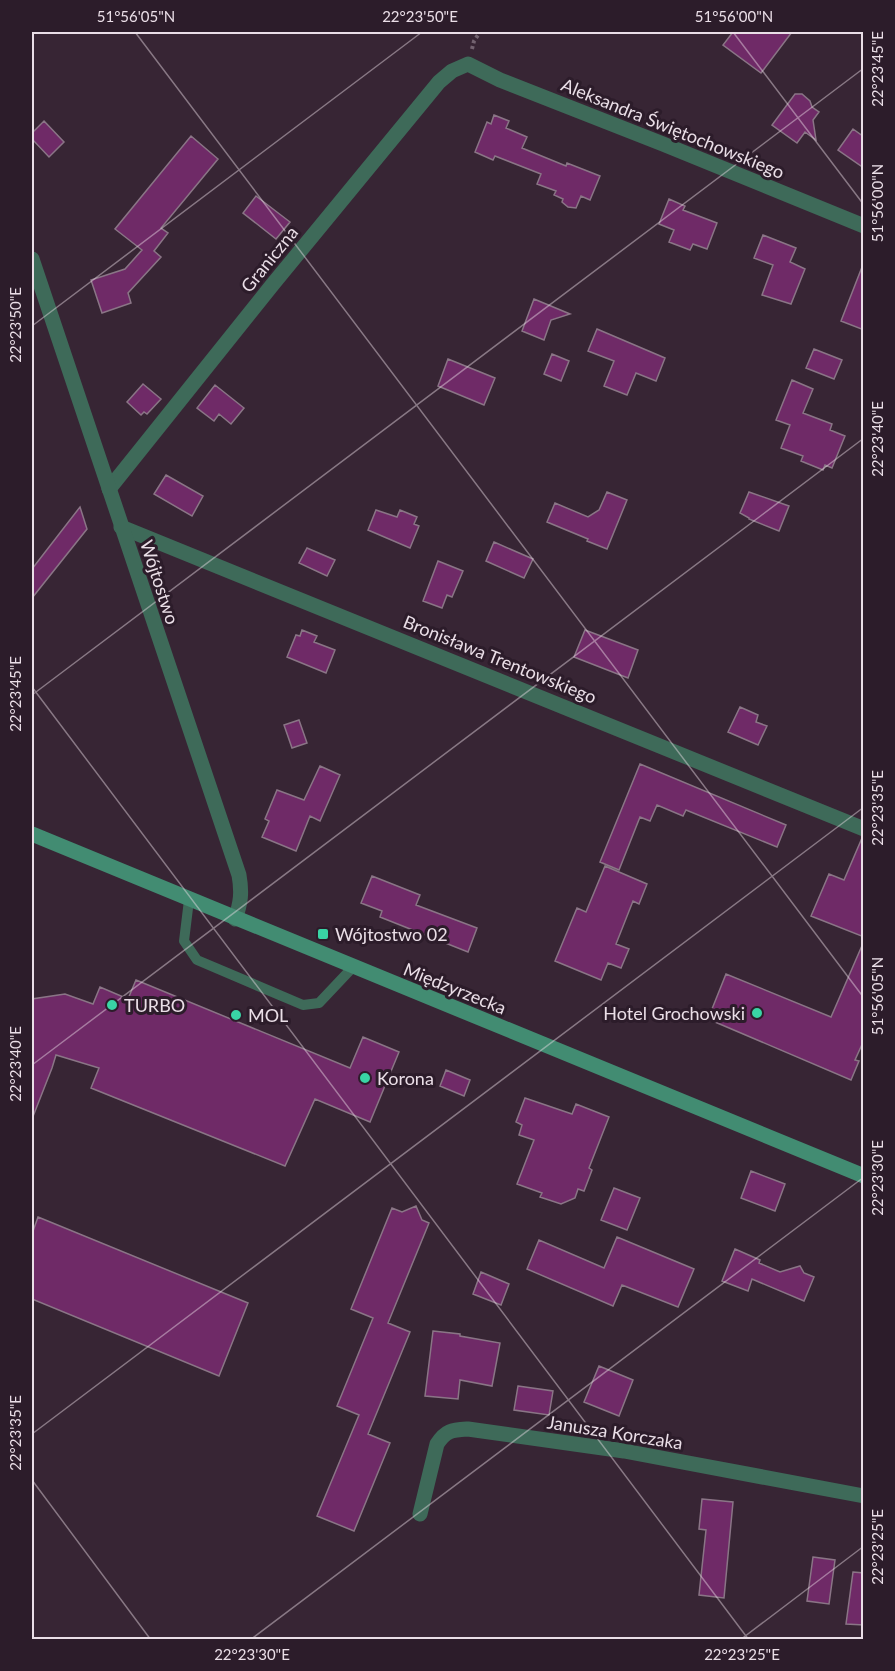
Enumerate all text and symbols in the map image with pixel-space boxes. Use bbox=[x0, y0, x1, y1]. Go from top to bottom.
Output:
text: 51°56'05"N bbox=[97, 7, 175, 25]
text: 22°23'50"E bbox=[382, 7, 458, 25]
text: 51°56'00"N bbox=[695, 7, 773, 25]
text: 22°23'45"E bbox=[868, 31, 886, 107]
street label: Aleksandra Świętochowskiego bbox=[558, 73, 788, 183]
text: 51°56'00"N bbox=[868, 164, 886, 242]
street label: Graniczna bbox=[236, 222, 302, 296]
text: 22°23'50"E bbox=[6, 287, 24, 363]
text: 22°23'40"E bbox=[868, 401, 886, 477]
street label: Wójtostwo bbox=[136, 537, 184, 627]
street label: Bronisława Trentowskiego bbox=[400, 610, 600, 708]
text: 22°23'45"E bbox=[6, 656, 24, 732]
text: 22°23'35"E bbox=[868, 770, 886, 846]
place label: Wójtostwo 02 bbox=[335, 923, 448, 945]
marker: Wójtostwo 02 bbox=[316, 927, 330, 941]
street label: Międzyrzecka bbox=[401, 957, 509, 1019]
text: 51°56'05"N bbox=[868, 957, 886, 1035]
place label: TURBO bbox=[124, 994, 185, 1016]
marker: TURBO bbox=[105, 998, 119, 1012]
place label: Hotel Grochowski bbox=[603, 1002, 745, 1024]
place label: MOL bbox=[248, 1004, 288, 1026]
marker: Hotel Grochowski bbox=[750, 1006, 764, 1020]
marker: MOL bbox=[229, 1008, 243, 1022]
text: 22°23'40"E bbox=[6, 1026, 24, 1102]
place label: Korona bbox=[377, 1067, 434, 1089]
marker: Korona bbox=[358, 1071, 372, 1085]
text: 22°23'30"E bbox=[868, 1140, 886, 1216]
text: 22°23'35"E bbox=[6, 1395, 24, 1471]
street label: Janusza Korczaka bbox=[546, 1410, 684, 1454]
text: 22°23'25"E bbox=[868, 1509, 886, 1585]
text: 22°23'30"E bbox=[214, 1645, 290, 1663]
text: 22°23'25"E bbox=[704, 1645, 780, 1663]

